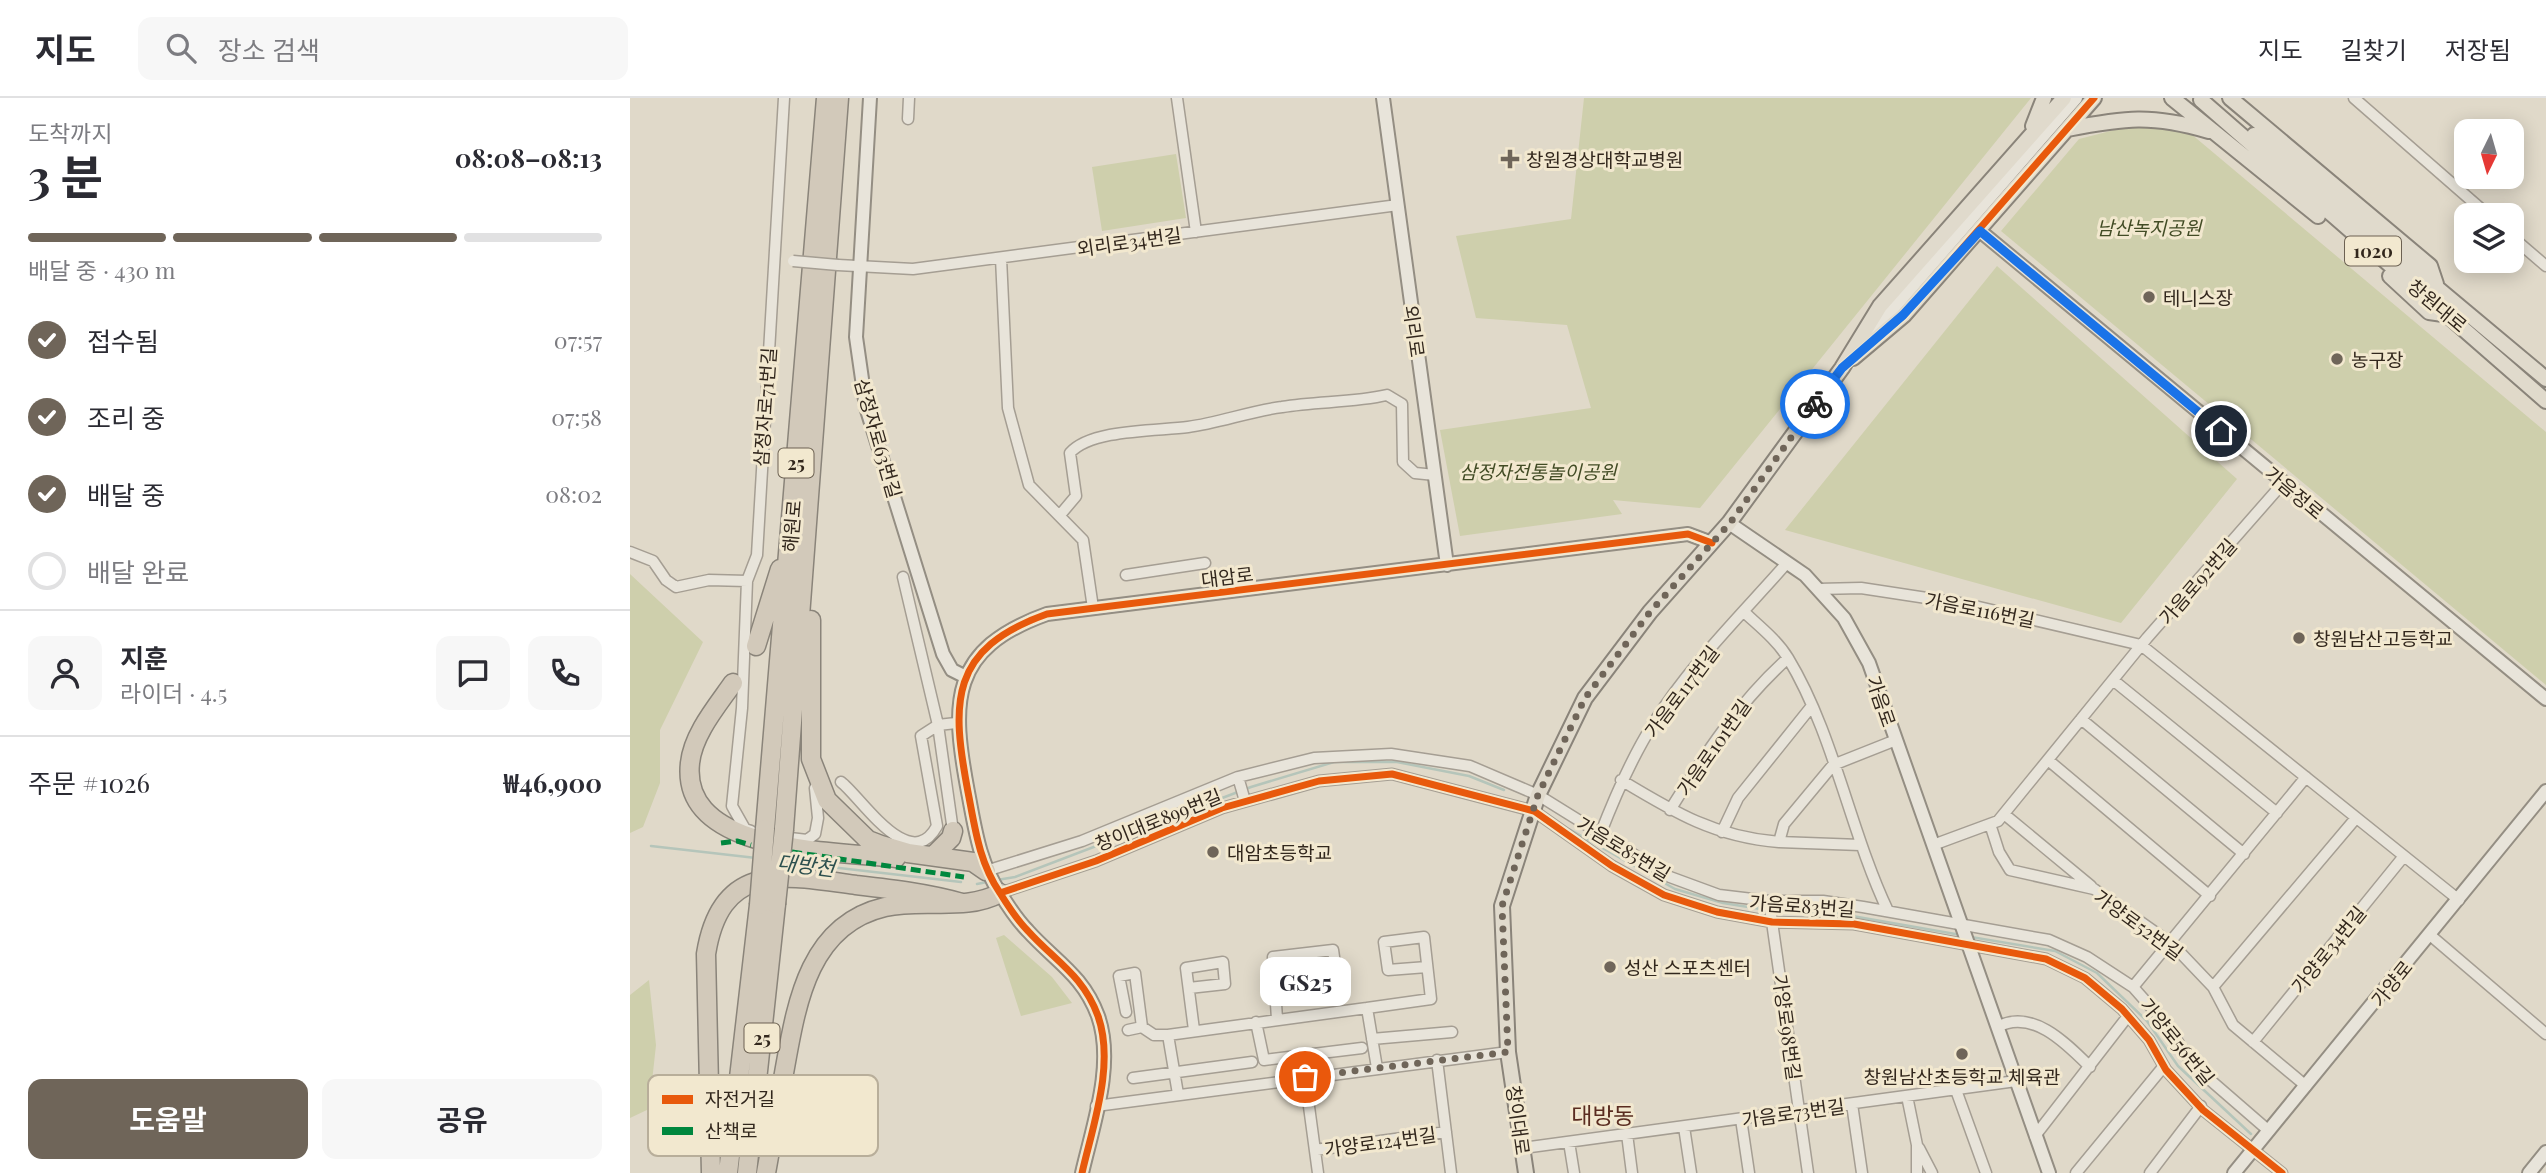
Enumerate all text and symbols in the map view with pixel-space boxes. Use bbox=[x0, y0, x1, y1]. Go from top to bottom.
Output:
search box bbox=[138, 17, 628, 80]
text: 지도 bbox=[35, 26, 96, 70]
icon: search bbox=[162, 29, 200, 67]
text: 장소 검색 bbox=[218, 32, 320, 67]
text: 지도 bbox=[2258, 33, 2303, 65]
text: 길찾기 bbox=[2341, 33, 2407, 65]
text: 저장됨 bbox=[2445, 33, 2511, 65]
text: 도착까지 bbox=[28, 117, 113, 148]
north arrow bbox=[2454, 119, 2524, 189]
map controls bbox=[2454, 119, 2524, 273]
text: 08:08–08:13 bbox=[455, 140, 602, 175]
text: 3 분 bbox=[28, 144, 103, 206]
place label: 창원경상대학교병원 bbox=[1526, 146, 1683, 172]
marker: 창원경상대학교병원 bbox=[1500, 149, 1520, 169]
button: layers bbox=[2454, 203, 2524, 273]
park label: 남산녹지공원 bbox=[2097, 214, 2203, 240]
street label: 외리로34번길 bbox=[1075, 221, 1183, 261]
road number: 1020 bbox=[2345, 236, 2401, 266]
text: 배달 중 · 430 m bbox=[28, 254, 176, 285]
street label: 창원대로 bbox=[2403, 273, 2473, 337]
place label: 테니스장 bbox=[2163, 284, 2233, 310]
marker: 테니스장 bbox=[2141, 289, 2157, 305]
street label: 외리로 bbox=[1398, 303, 1432, 359]
icon: check bbox=[28, 321, 66, 359]
text: 접수됨 bbox=[87, 323, 159, 358]
text: 07:57 bbox=[554, 324, 602, 355]
street label: 삼정자로71번길 bbox=[747, 346, 781, 468]
place label: 농구장 bbox=[2351, 346, 2403, 372]
marker: 농구장 bbox=[2329, 351, 2345, 367]
courier bbox=[1780, 369, 1850, 439]
street label: 삼정자로63번길 bbox=[850, 375, 908, 501]
icon: bike bbox=[1796, 385, 1834, 423]
icon: check bbox=[28, 398, 66, 436]
text: 조리 중 bbox=[87, 400, 165, 435]
text: 07:58 bbox=[551, 401, 602, 432]
pin bbox=[2191, 401, 2251, 461]
icon: home bbox=[2202, 412, 2240, 450]
road number: 25 bbox=[778, 449, 814, 478]
park label: 삼정자전통놀이공원 bbox=[1459, 458, 1618, 484]
street label: 가음정로 bbox=[2260, 460, 2330, 524]
icon: check bbox=[28, 475, 66, 513]
text: 배달 중 bbox=[87, 477, 165, 512]
text: 08:02 bbox=[545, 478, 602, 509]
street label: 해원로 bbox=[776, 499, 806, 553]
street label: 가음로92번길 bbox=[2152, 532, 2242, 630]
text: 배달 완료 bbox=[87, 554, 189, 589]
street label: 대암로 bbox=[1199, 560, 1255, 592]
street label: 가음로116번길 bbox=[1923, 586, 2037, 632]
place label: 창원남산고등학교 bbox=[2313, 625, 2453, 651]
marker: 창원남산고등학교 bbox=[2291, 630, 2307, 646]
button: person bbox=[28, 636, 102, 710]
button: chat bbox=[436, 636, 510, 710]
button: phone bbox=[528, 636, 602, 710]
text: 지훈 bbox=[120, 640, 168, 675]
street label: 가음로117번길 bbox=[1638, 640, 1724, 742]
street label: 가음로 bbox=[1861, 672, 1903, 730]
text: 라이더 · 4.5 bbox=[120, 677, 227, 708]
street label: 가음로101번길 bbox=[1670, 693, 1756, 801]
text: 주문 #1026 bbox=[28, 765, 150, 800]
text: ₩46,900 bbox=[504, 765, 602, 800]
street label: 창이대로899번길 bbox=[1091, 782, 1225, 856]
street label: 가음로85번길 bbox=[1572, 810, 1676, 886]
place label: 대암초등학교 bbox=[1227, 839, 1332, 865]
marker: 대암초등학교 bbox=[1205, 844, 1221, 860]
water label: 대방천 bbox=[776, 847, 839, 882]
street label: 가양로52번길 bbox=[2089, 883, 2189, 965]
street label: 가음로83번길 bbox=[1748, 888, 1856, 922]
street label: 가양로34번길 bbox=[2285, 900, 2371, 998]
place label: 성산 스포츠센터 bbox=[1624, 954, 1751, 980]
street label: 가양로 bbox=[2364, 954, 2418, 1012]
callout: GS25 bbox=[1260, 958, 1350, 1007]
marker: 성산 스포츠센터 bbox=[1602, 959, 1618, 975]
text: GS25 bbox=[1279, 966, 1332, 997]
street label: 가양로98번길 bbox=[1768, 972, 1808, 1082]
street label: 가양로56번길 bbox=[2135, 992, 2221, 1090]
road number: 25 bbox=[744, 1023, 780, 1052]
marker: 창원남산초등학교 체육관 bbox=[1954, 1046, 1970, 1062]
pin bbox=[1275, 1047, 1335, 1107]
icon: bag bbox=[1286, 1058, 1324, 1096]
place label: 창원남산초등학교 체육관 bbox=[1863, 1063, 2061, 1089]
legend bbox=[648, 1075, 878, 1156]
button: 도움말 bbox=[28, 1079, 308, 1159]
button: 공유 bbox=[322, 1079, 602, 1159]
street label: 창이대로 bbox=[1501, 1084, 1537, 1156]
text: 자전거길 bbox=[705, 1085, 775, 1111]
street label: 가음로73번길 bbox=[1740, 1092, 1846, 1132]
district label: 대방동 bbox=[1571, 1099, 1635, 1130]
text: 산책로 bbox=[705, 1117, 757, 1143]
street label: 가양로124번길 bbox=[1322, 1120, 1438, 1162]

